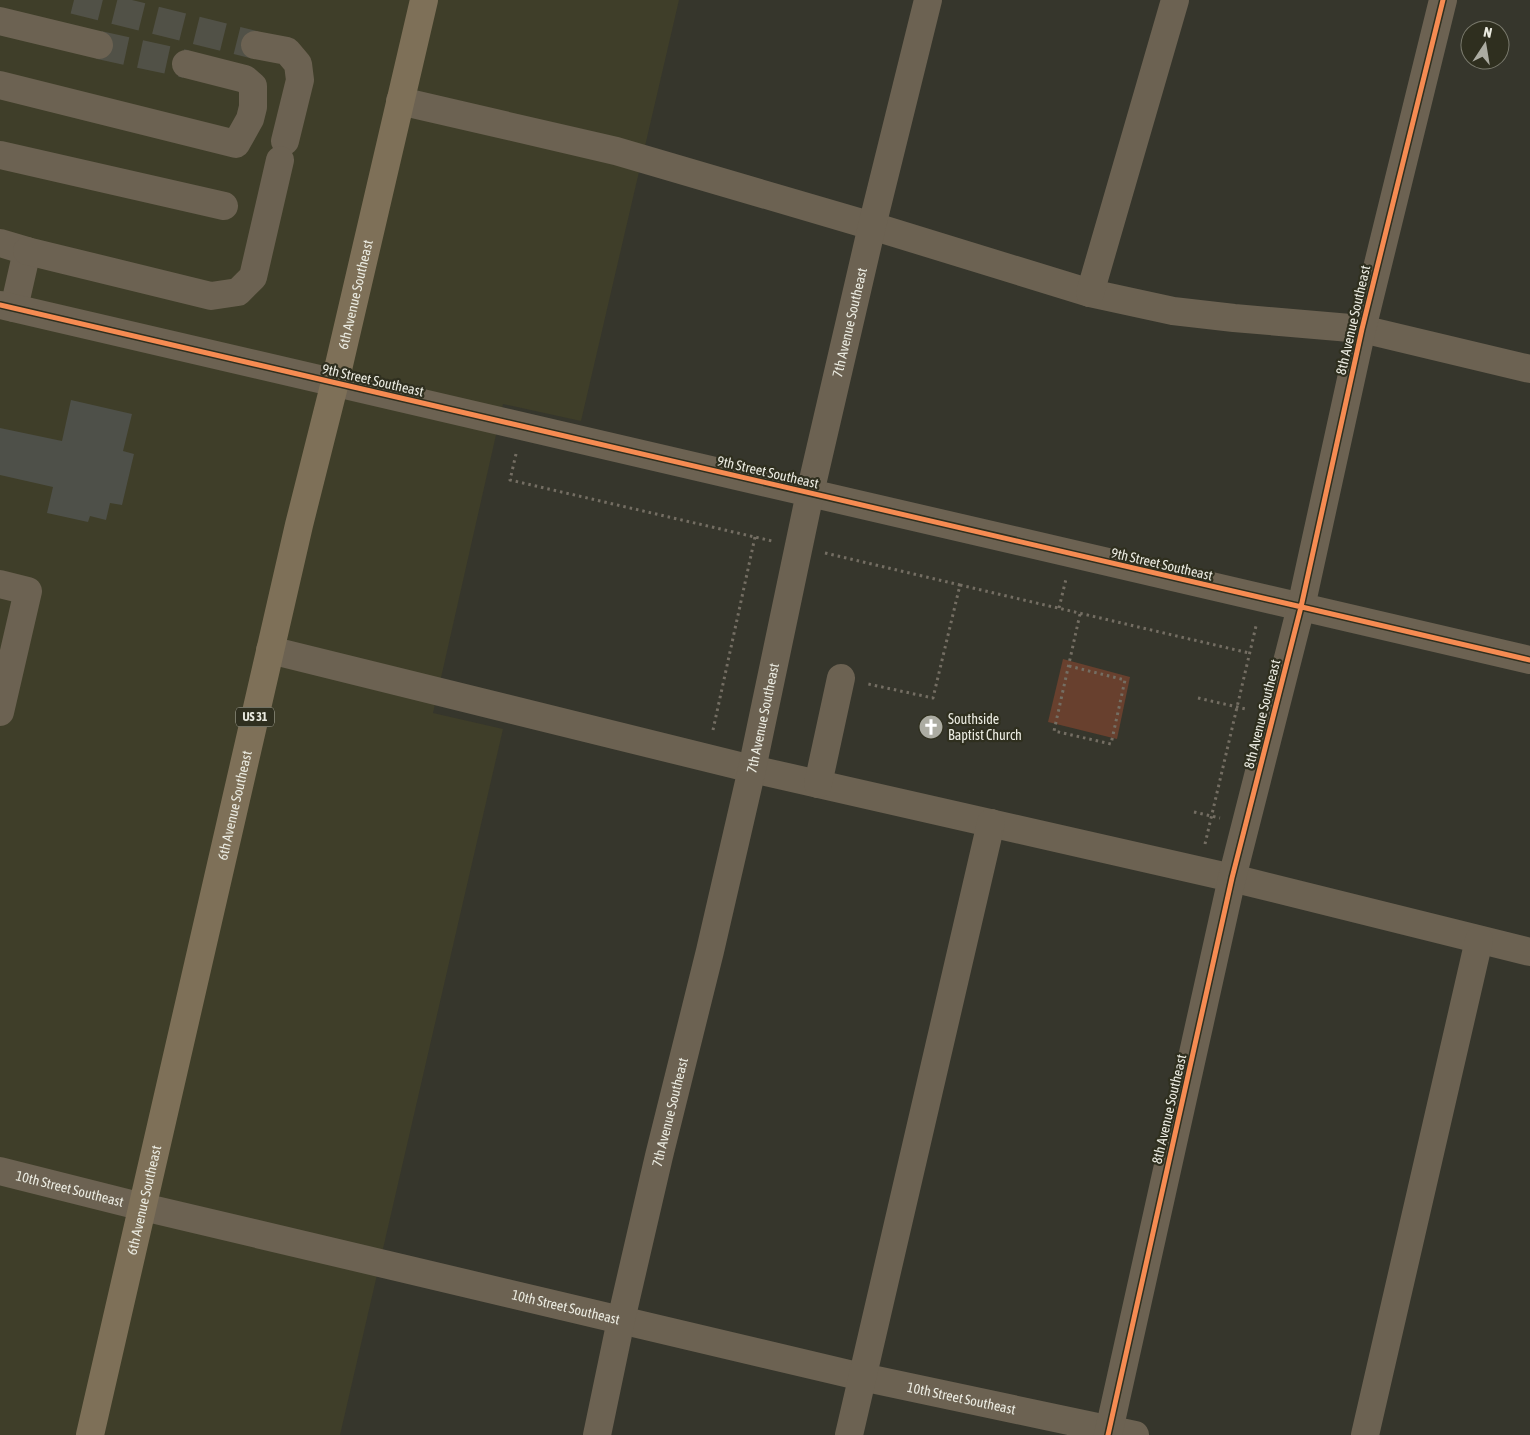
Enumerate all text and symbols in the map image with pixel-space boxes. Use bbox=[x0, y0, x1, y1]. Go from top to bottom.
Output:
north arrow bbox=[1460, 20, 1510, 70]
text: N bbox=[1482, 24, 1493, 41]
street label: 6th Avenue Southeast bbox=[335, 238, 376, 351]
street label: 8th Avenue Southeast bbox=[1333, 264, 1373, 376]
street label: 7th Avenue Southeast bbox=[829, 266, 870, 379]
street label: 9th Street Southeast bbox=[321, 361, 425, 399]
street label: 9th Street Southeast bbox=[716, 453, 820, 491]
street label: 9th Street Southeast bbox=[1110, 545, 1214, 583]
street label: 8th Avenue Southeast bbox=[1241, 658, 1283, 770]
street label: 7th Avenue Southeast bbox=[743, 661, 782, 775]
road number: US 31 bbox=[236, 708, 274, 726]
place label: Southside Baptist Church bbox=[948, 711, 1022, 743]
church icon: Southside Baptist Church bbox=[918, 714, 944, 740]
street label: 6th Avenue Southeast bbox=[214, 749, 255, 862]
street label: 8th Avenue Southeast bbox=[1149, 1053, 1189, 1165]
street label: 7th Avenue Southeast bbox=[649, 1056, 691, 1168]
street label: 6th Avenue Southeast bbox=[124, 1144, 164, 1257]
street label: 10th Street Southeast bbox=[14, 1167, 125, 1210]
street label: 10th Street Southeast bbox=[510, 1286, 622, 1327]
street label: 10th Street Southeast bbox=[906, 1379, 1017, 1417]

